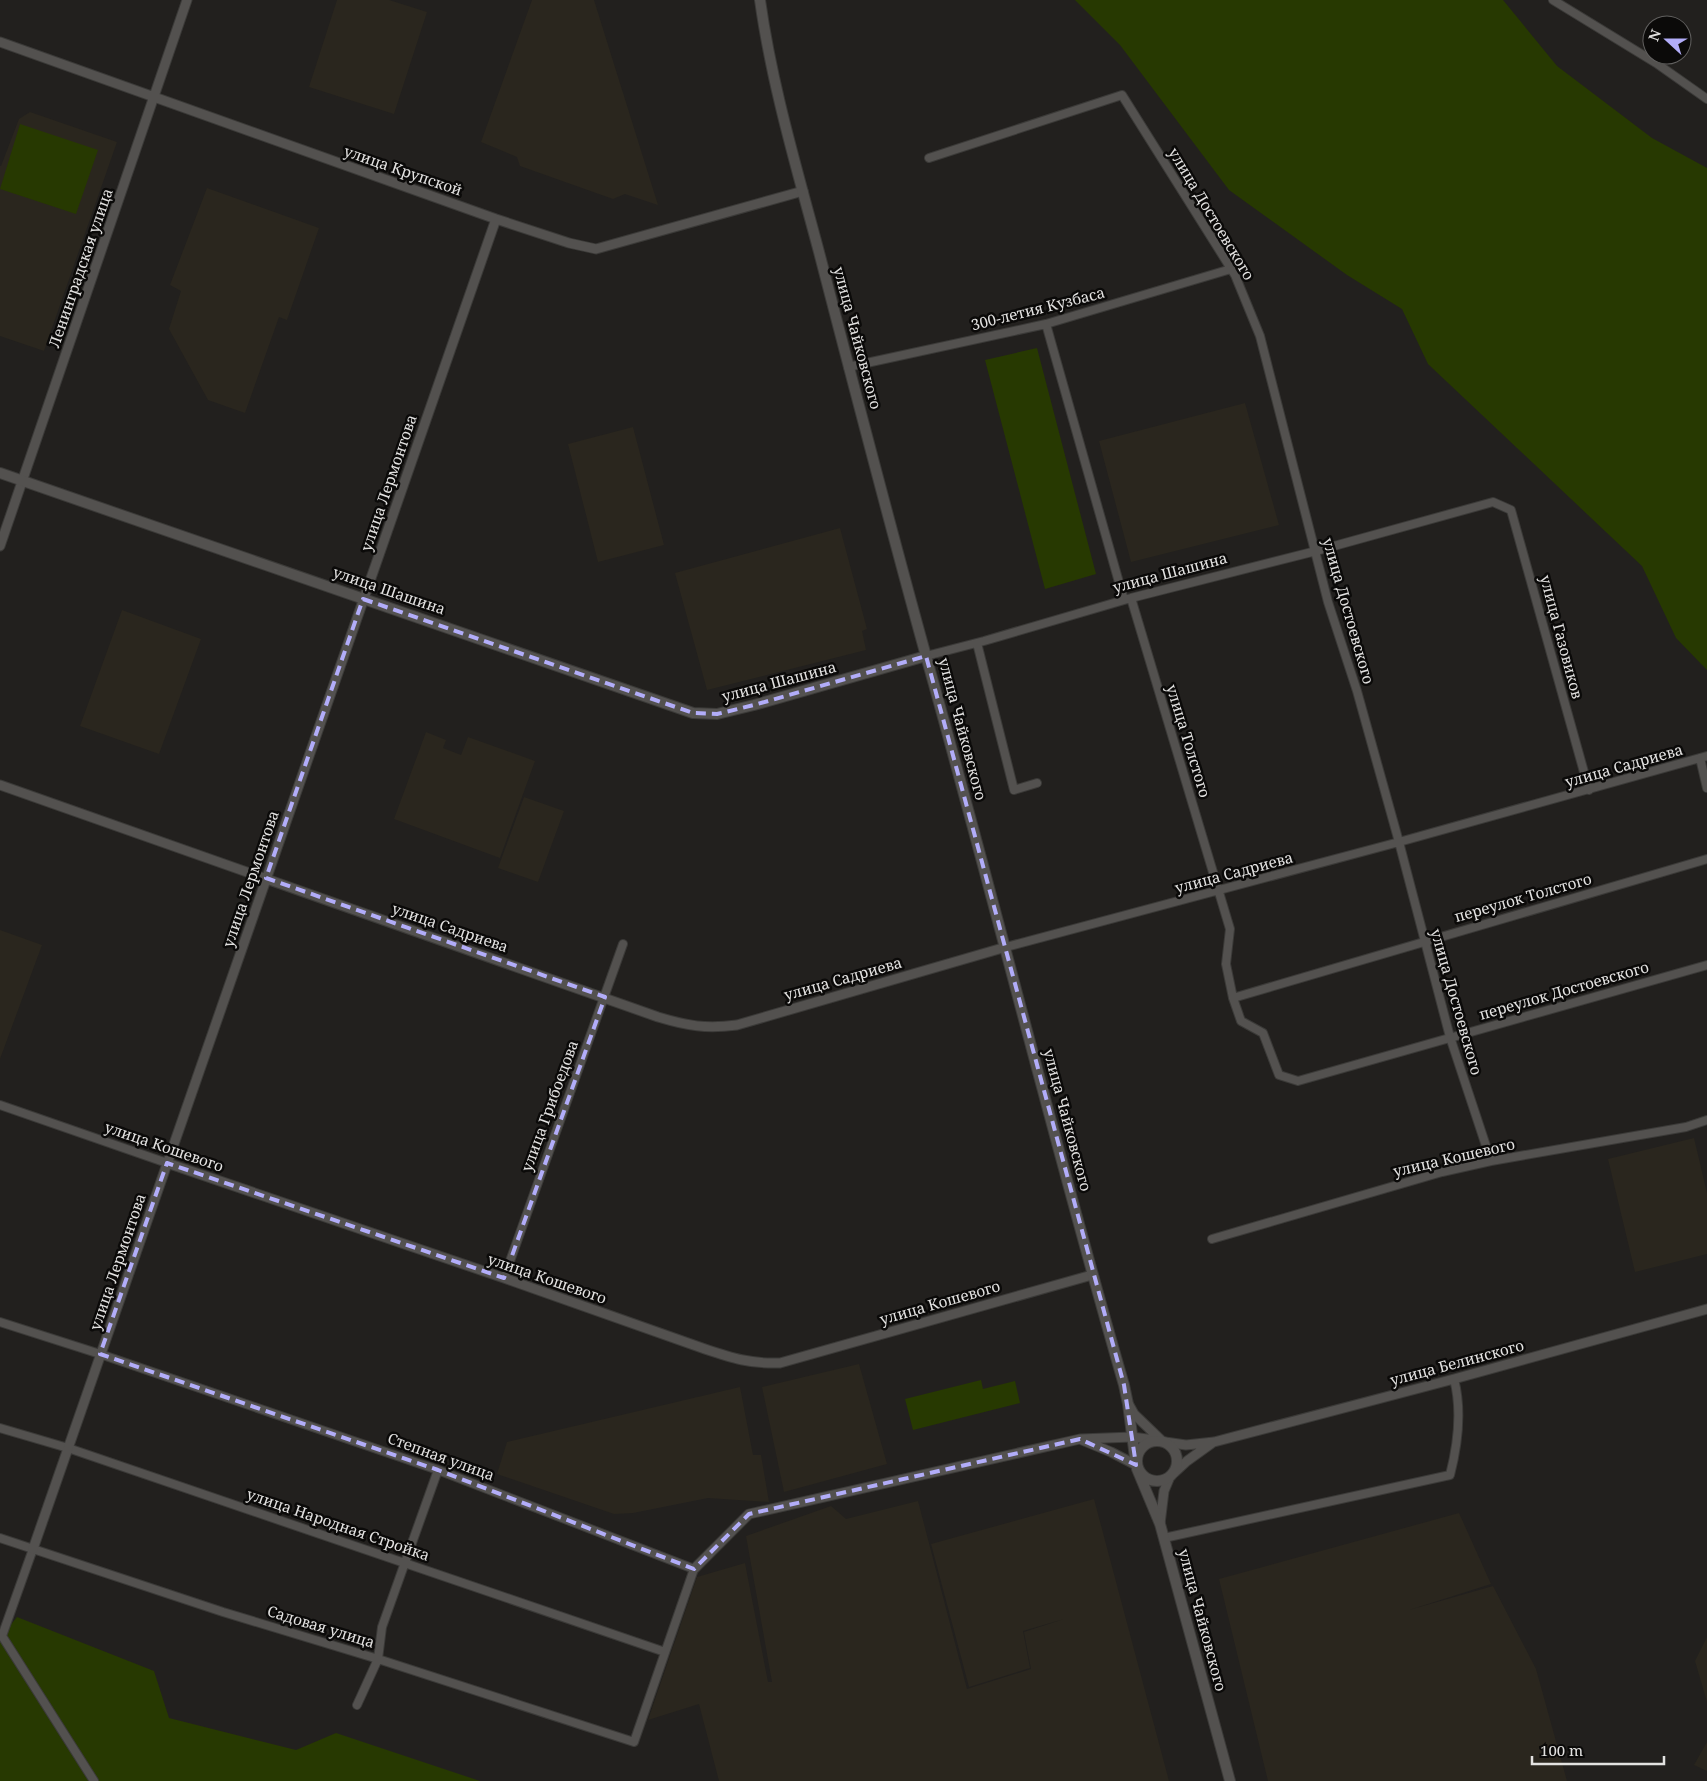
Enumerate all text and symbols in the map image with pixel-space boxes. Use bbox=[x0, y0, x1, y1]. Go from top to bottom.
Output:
north arrow bbox=[1642, 15, 1692, 65]
text: N bbox=[1644, 27, 1665, 44]
street label: улица Крупской bbox=[342, 140, 465, 200]
street label: улица Достоевского bbox=[1164, 144, 1259, 283]
street label: Ленинградская улица bbox=[43, 185, 117, 350]
street label: улица Чайковского bbox=[829, 264, 887, 411]
street label: 300-летия Кузбаса bbox=[969, 282, 1107, 334]
street label: улица Лермонтова bbox=[355, 412, 421, 554]
street label: улица Достоевского bbox=[1319, 535, 1379, 686]
street label: улица Шашина bbox=[1110, 547, 1229, 597]
street label: улица Шашина bbox=[330, 561, 448, 619]
street label: улица Газовиков bbox=[1536, 573, 1588, 701]
street label: улица Чайковского bbox=[934, 655, 992, 802]
street label: улица Шашина bbox=[719, 656, 838, 706]
street label: улица Толстого bbox=[1162, 682, 1216, 800]
street label: улица Садриева bbox=[1562, 739, 1685, 791]
street label: улица Лермонтова bbox=[217, 808, 283, 950]
street label: улица Садриева bbox=[1172, 847, 1295, 897]
street label: переулок Толстого bbox=[1452, 868, 1594, 926]
street label: улица Садриева bbox=[390, 898, 511, 956]
street label: улица Достоевского bbox=[1427, 926, 1487, 1077]
street label: улица Садриева bbox=[781, 952, 904, 1004]
street label: переулок Достоевского bbox=[1477, 956, 1651, 1024]
street label: улица Грибоедова bbox=[516, 1037, 582, 1174]
street label: улица Чайковского bbox=[1039, 1046, 1097, 1193]
street label: улица Кошевого bbox=[102, 1116, 226, 1176]
street label: улица Кошевого bbox=[1391, 1133, 1517, 1181]
street label: улица Лермонтова bbox=[84, 1191, 150, 1333]
street label: улица Кошевого bbox=[485, 1248, 609, 1308]
street label: улица Кошевого bbox=[877, 1275, 1002, 1329]
street label: улица Белинского bbox=[1388, 1335, 1526, 1390]
street label: Степная улица bbox=[385, 1427, 498, 1485]
street label: улица Народная Стройка bbox=[244, 1483, 432, 1565]
street label: улица Чайковского bbox=[1174, 1546, 1232, 1693]
street label: Садовая улица bbox=[265, 1600, 377, 1652]
scale bar bbox=[1532, 1734, 1664, 1766]
text: 100 m bbox=[1540, 1740, 1583, 1760]

